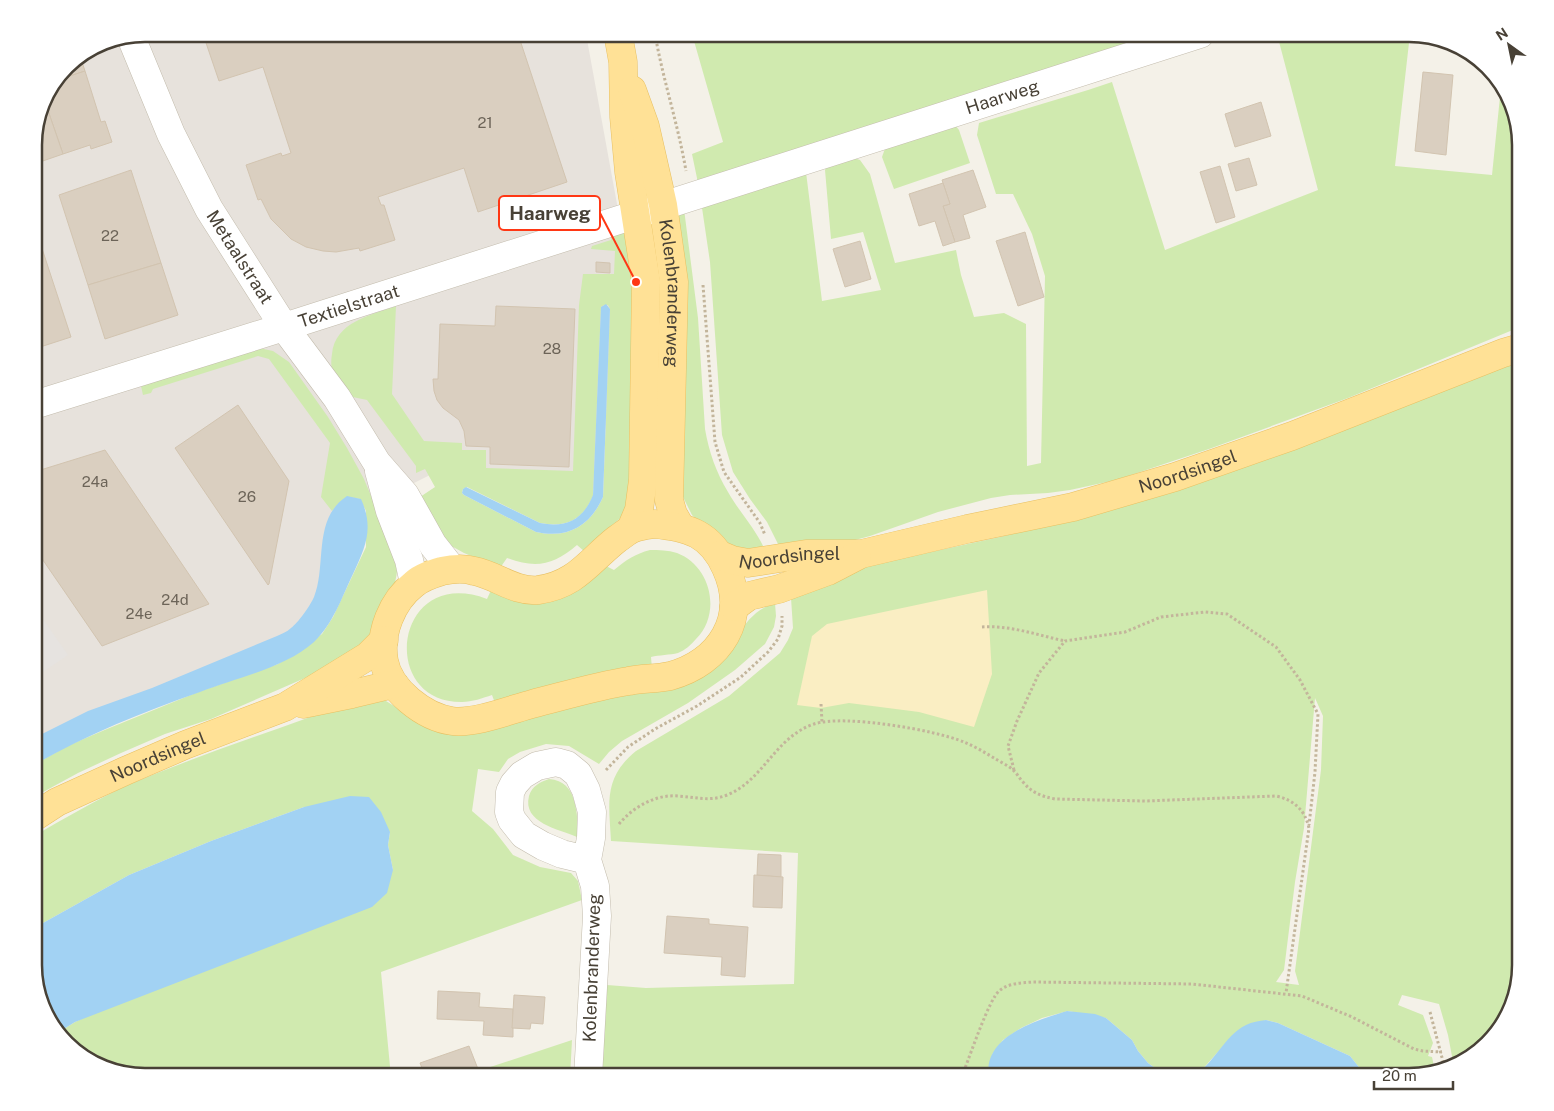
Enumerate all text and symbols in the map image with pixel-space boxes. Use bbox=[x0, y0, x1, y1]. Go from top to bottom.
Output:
north arrow bbox=[1484, 20, 1534, 70]
text: N bbox=[1493, 24, 1511, 44]
street label: Haarweg bbox=[963, 75, 1042, 118]
house number: 21 bbox=[477, 114, 493, 131]
callout: Haarweg bbox=[499, 196, 600, 230]
text: Haarweg bbox=[509, 202, 591, 224]
street label: Metaalstraat bbox=[202, 206, 278, 308]
street label: Kolenbranderweg bbox=[655, 218, 685, 368]
house number: 22 bbox=[101, 227, 119, 244]
street label: Textielstraat bbox=[296, 280, 402, 332]
house number: 28 bbox=[543, 340, 561, 357]
street label: Noordsingel bbox=[1136, 445, 1239, 497]
house number: 24a bbox=[82, 473, 108, 490]
house number: 26 bbox=[238, 488, 256, 505]
street label: Noordsingel bbox=[737, 543, 840, 574]
house number: 24d bbox=[161, 591, 189, 608]
house number: 24e bbox=[126, 605, 152, 622]
street label: Noordsingel bbox=[107, 727, 209, 786]
street label: Kolenbranderweg bbox=[578, 893, 605, 1043]
scale bar bbox=[1374, 1058, 1453, 1090]
text: 20 m bbox=[1382, 1067, 1417, 1084]

